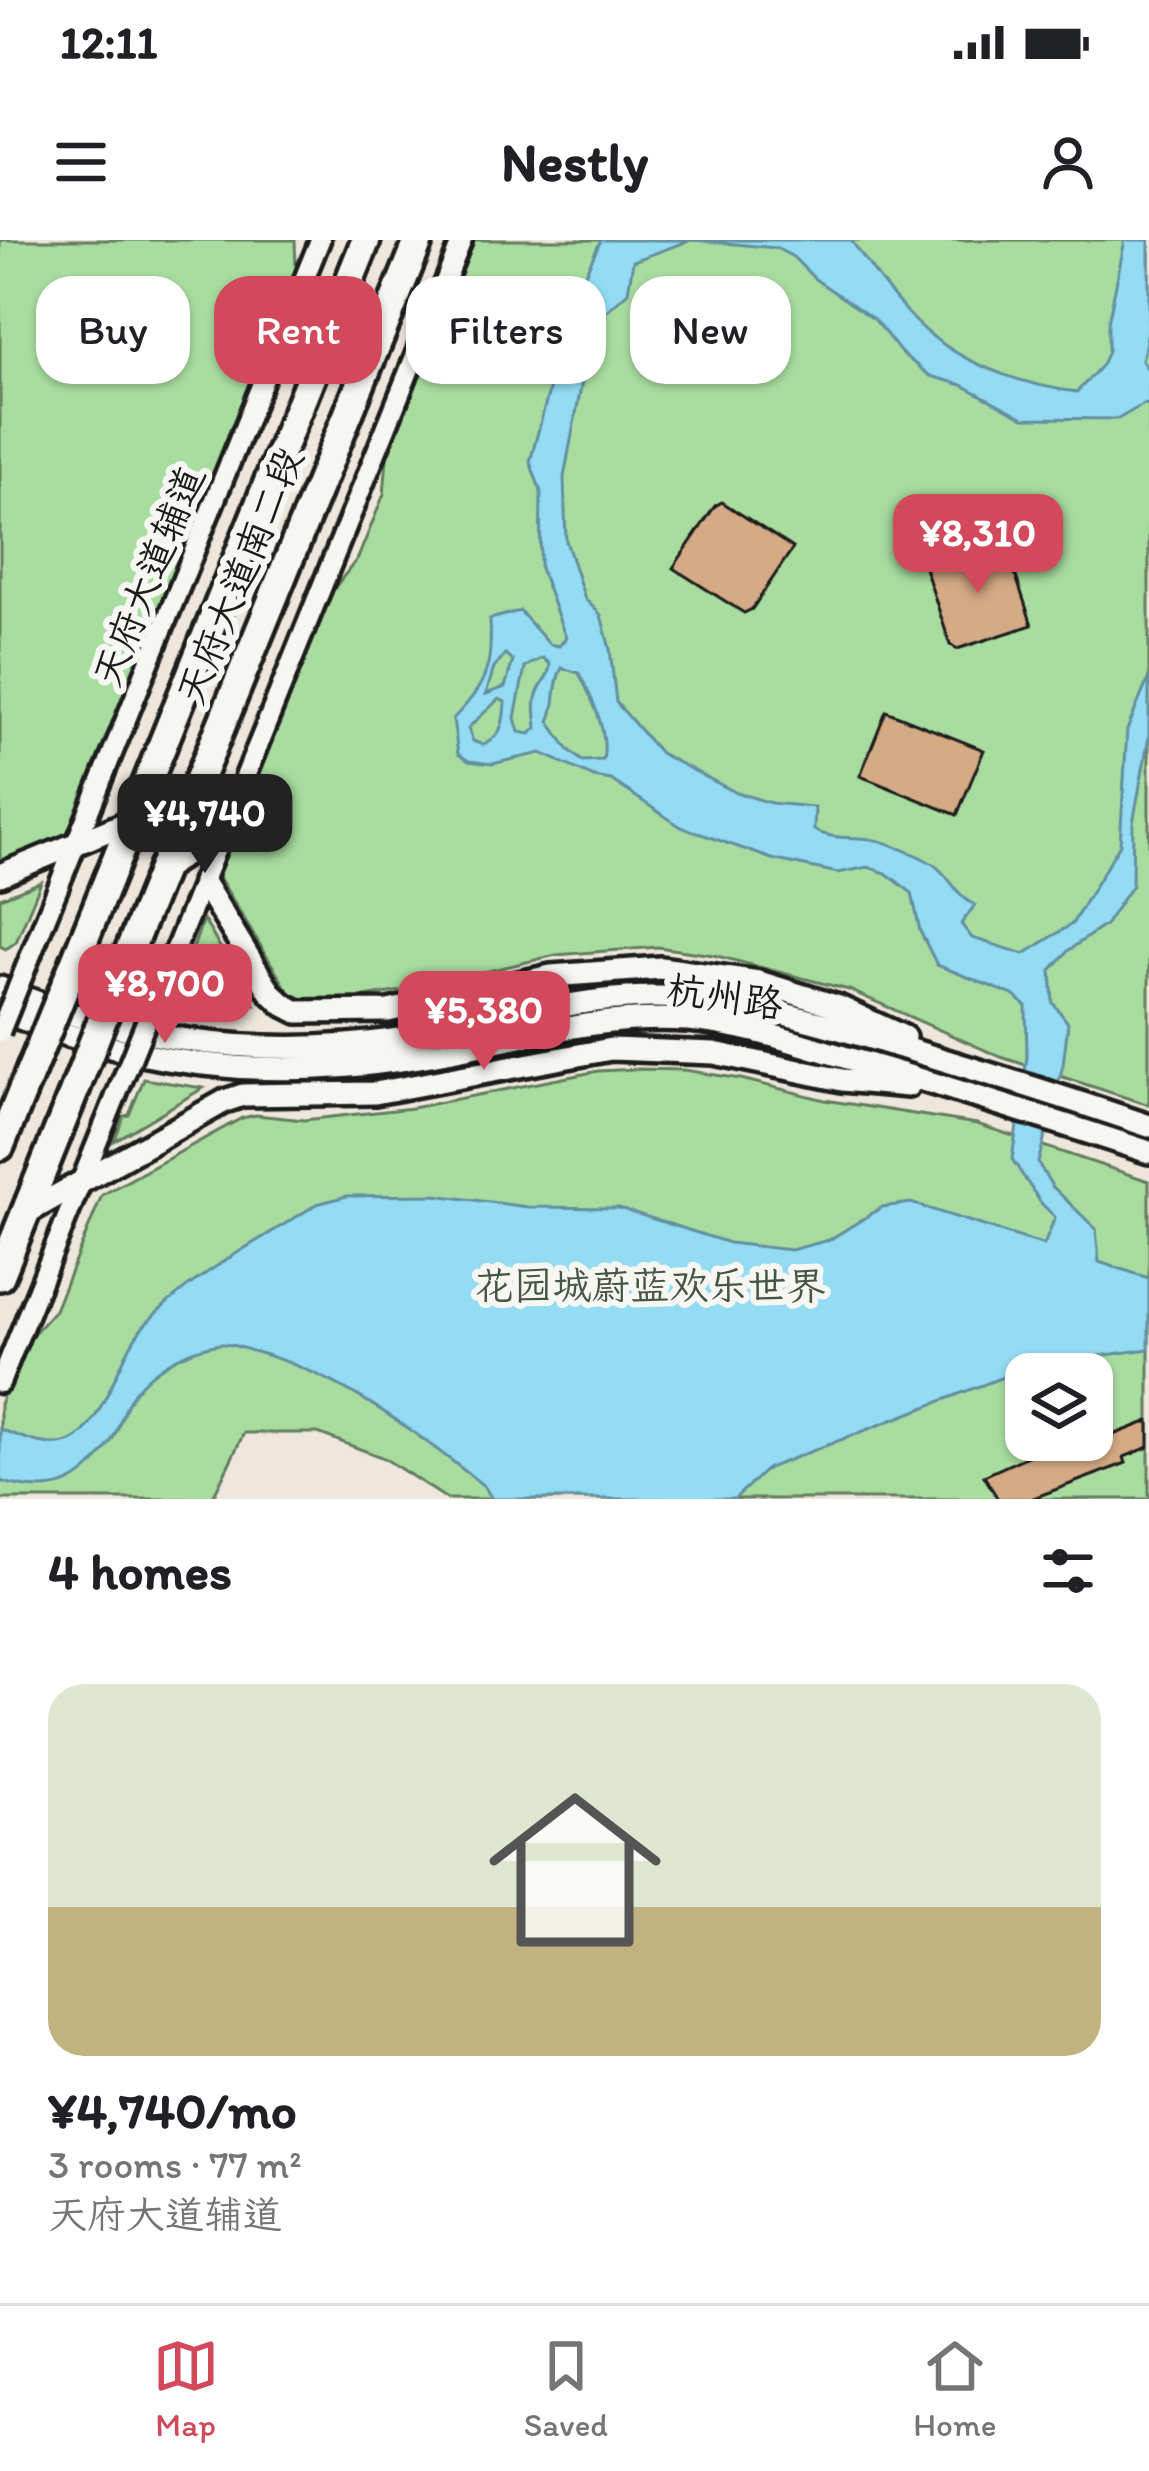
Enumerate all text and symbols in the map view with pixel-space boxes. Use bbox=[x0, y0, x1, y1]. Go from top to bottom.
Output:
text: 12:11 bbox=[60, 15, 157, 69]
icon: menu bbox=[48, 129, 114, 195]
icon: person bbox=[1035, 129, 1101, 195]
text: Nestly bbox=[501, 130, 648, 195]
chip: Buy bbox=[36, 276, 190, 384]
chip: Rent bbox=[214, 276, 382, 384]
chip: Filters bbox=[406, 276, 606, 384]
chip: New bbox=[630, 276, 791, 384]
street label: 天府大道南二段 bbox=[167, 441, 312, 712]
street label: 天府大道辅道 bbox=[83, 459, 214, 693]
pin: ¥8,310 bbox=[880, 494, 1076, 596]
text: ¥8,310 bbox=[920, 509, 1036, 556]
pin: ¥4,740 bbox=[107, 774, 303, 876]
text: ¥4,740 bbox=[144, 789, 266, 836]
pin: ¥8,700 bbox=[67, 944, 263, 1046]
text: ¥8,700 bbox=[105, 959, 225, 1006]
street label: 杭州路 bbox=[664, 965, 786, 1028]
pin: ¥5,380 bbox=[386, 971, 582, 1073]
text: ¥5,380 bbox=[425, 986, 543, 1033]
park label: 花园城蔚蓝欢乐世界 bbox=[474, 1262, 826, 1309]
map controls bbox=[1005, 1353, 1113, 1461]
button: layers bbox=[1005, 1353, 1113, 1461]
icon: filters bbox=[1035, 1538, 1101, 1604]
text: 4 homes bbox=[48, 1541, 232, 1602]
icon: home bbox=[467, 1762, 683, 1978]
text: ¥4,740/mo bbox=[48, 2080, 297, 2141]
text: 3 rooms · 77 m² bbox=[48, 2141, 302, 2188]
text: 天府大道辅道 bbox=[48, 2191, 282, 2238]
tab: Map bbox=[153, 2333, 219, 2444]
tab: Saved bbox=[524, 2333, 608, 2444]
tab: Home bbox=[913, 2333, 996, 2444]

